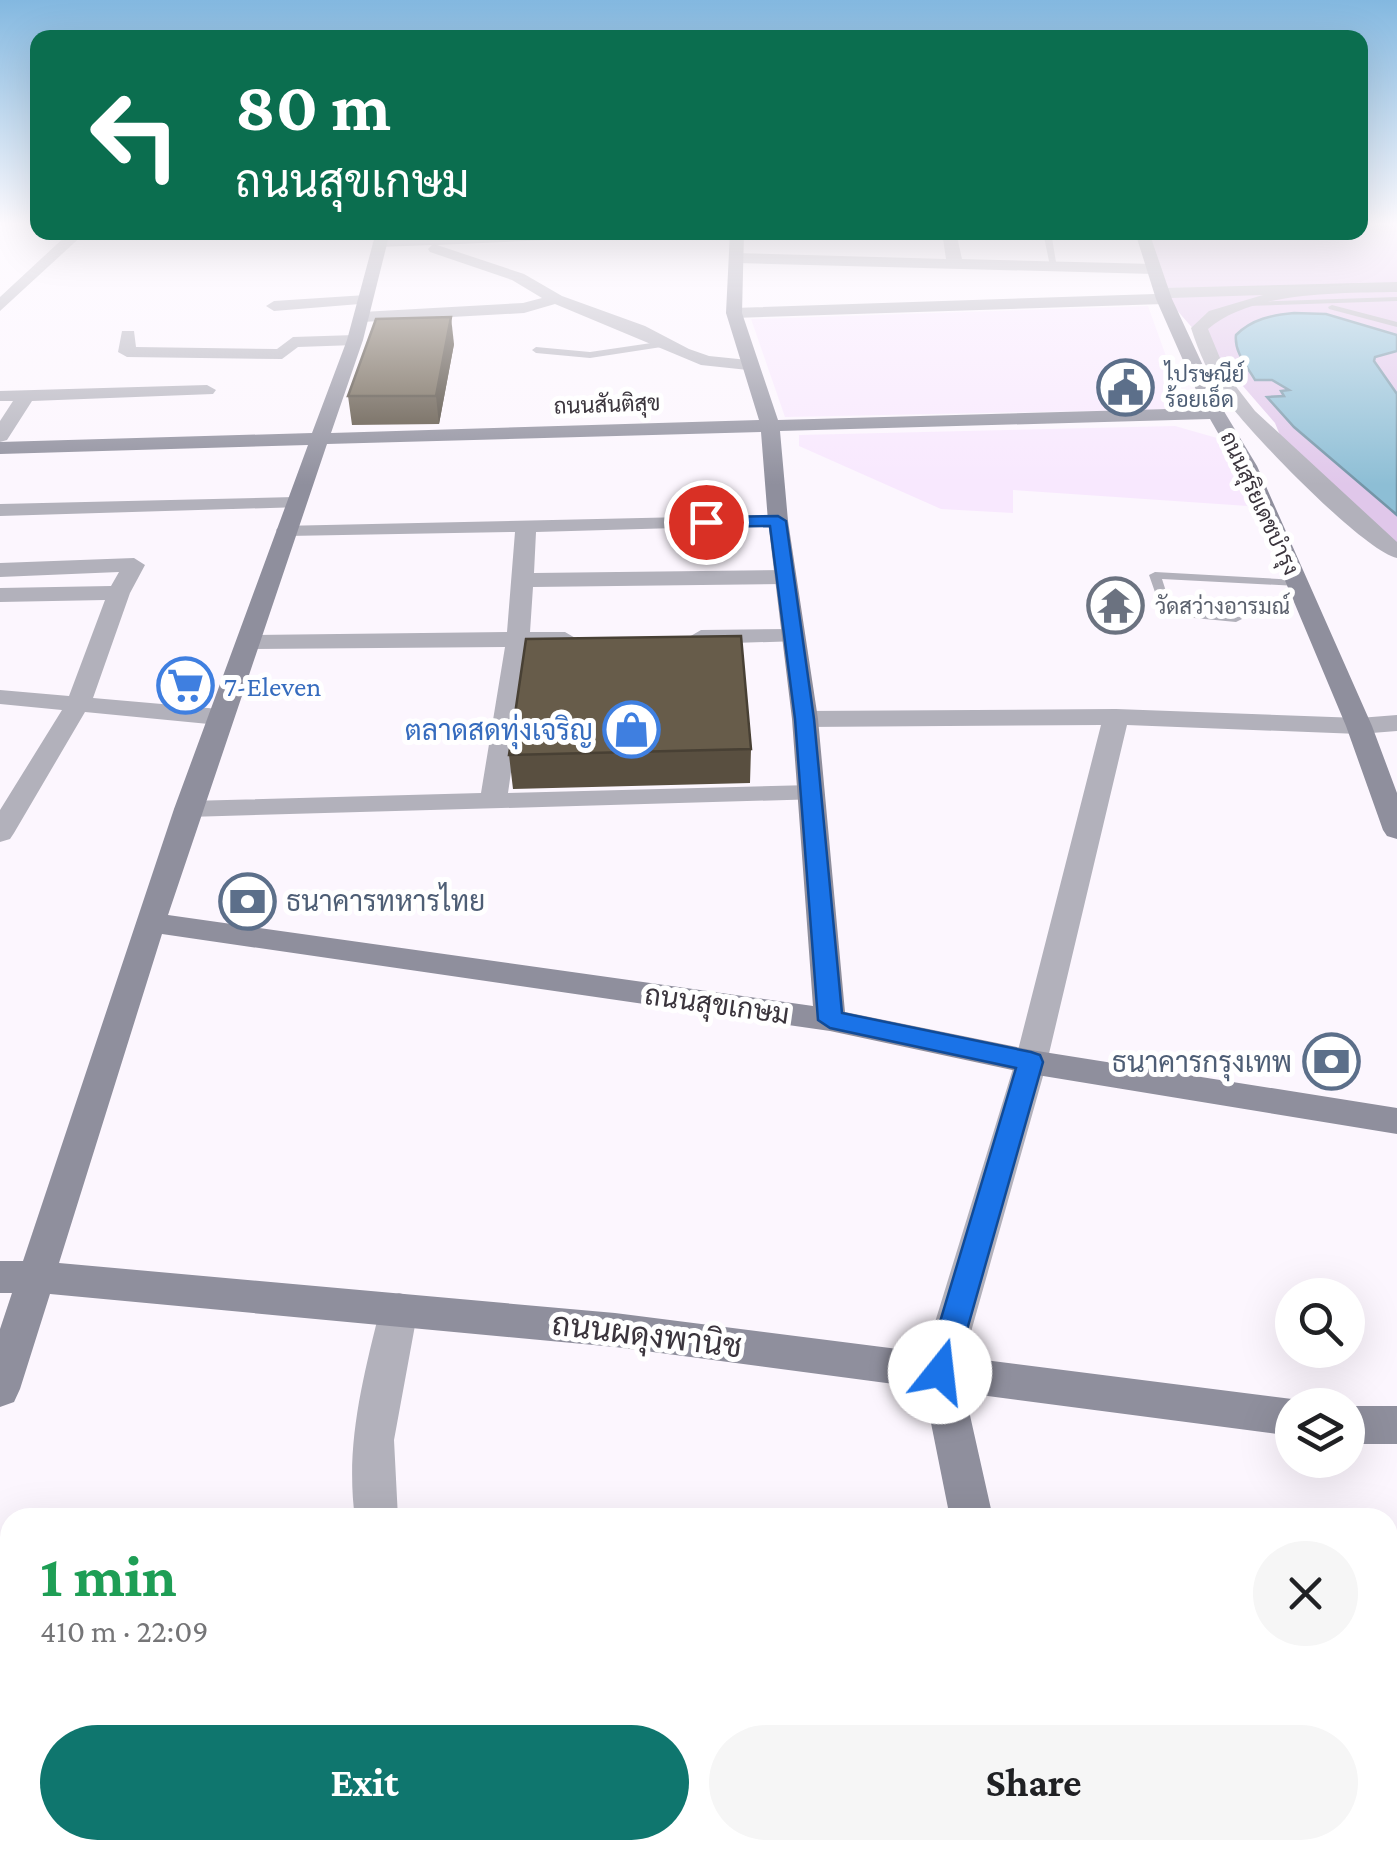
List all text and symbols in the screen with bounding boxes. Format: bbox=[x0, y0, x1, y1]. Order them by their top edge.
text: 80 m bbox=[235, 67, 391, 145]
icon: left bbox=[70, 70, 200, 200]
text: ถนนสุขเกษม bbox=[235, 157, 469, 207]
public building icon: ไปรษณีย์ ร้อยเอ็ด bbox=[1096, 357, 1156, 417]
place label: ไปรษณีย์ ร้อยเอ็ด bbox=[1163, 360, 1244, 412]
street label: ถนนสันติสุข bbox=[553, 389, 661, 422]
street label: ถนนสุริยเดชบำรุง bbox=[1213, 427, 1305, 580]
pin bbox=[664, 480, 749, 565]
icon: arrive bbox=[679, 495, 734, 550]
temple icon: วัดสว่างอารมณ์ bbox=[1086, 576, 1146, 636]
place label: วัดสว่างอารมณ์ bbox=[1155, 592, 1290, 619]
supermarket icon: 7-Eleven bbox=[155, 656, 215, 716]
place label: 7-Eleven bbox=[224, 671, 321, 702]
shop icon: ตลาดสดทุ่งเจริญ bbox=[602, 700, 662, 760]
place label: ตลาดสดทุ่งเจริญ bbox=[405, 713, 593, 750]
bank icon: ธนาคารทหารไทย bbox=[217, 871, 277, 931]
place label: ธนาคารทหารไทย bbox=[286, 882, 485, 917]
street label: ถนนสุขเกษม bbox=[642, 979, 791, 1034]
bank icon: ธนาคารกรุงเทพ bbox=[1301, 1032, 1361, 1092]
place label: ธนาคารกรุงเทพ bbox=[1112, 1047, 1292, 1082]
map controls bbox=[1275, 1278, 1365, 1478]
button: search bbox=[1275, 1278, 1365, 1368]
street label: ถนนผดุงพานิช bbox=[549, 1305, 744, 1368]
position arrow bbox=[888, 1320, 992, 1424]
button: layers bbox=[1275, 1388, 1365, 1478]
button: close bbox=[1253, 1541, 1358, 1646]
text: 1 min bbox=[40, 1542, 177, 1609]
text: 410 m · 22:09 bbox=[40, 1613, 208, 1649]
button: Exit bbox=[40, 1725, 689, 1840]
button: Share bbox=[709, 1725, 1358, 1840]

